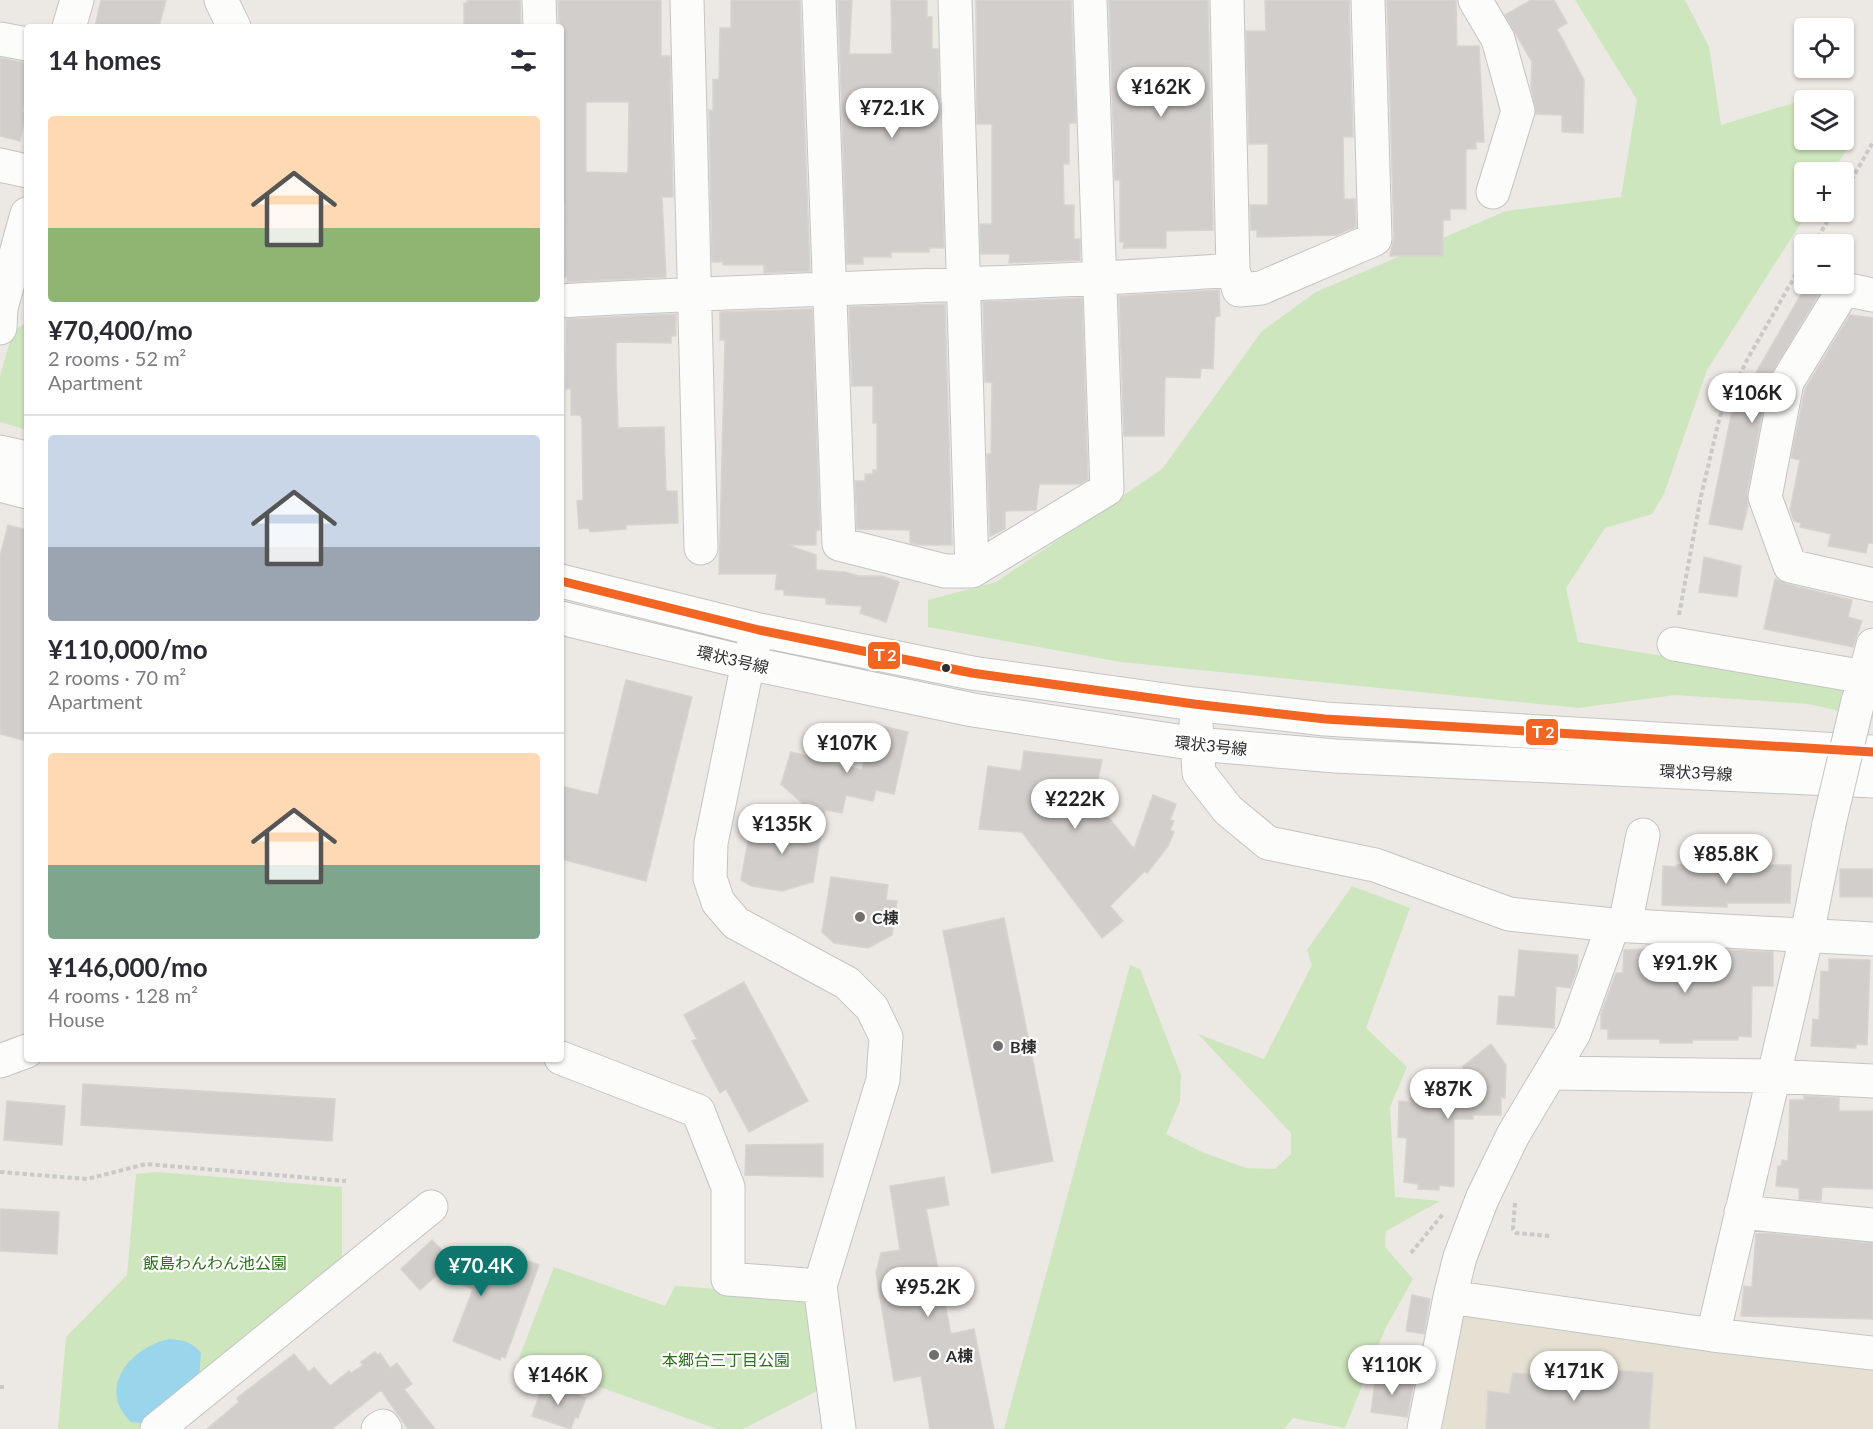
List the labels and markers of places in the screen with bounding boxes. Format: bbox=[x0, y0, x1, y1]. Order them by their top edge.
pin: ¥162K bbox=[1119, 67, 1203, 118]
pin: ¥72.1K bbox=[843, 88, 941, 139]
pin: ¥106K bbox=[1710, 373, 1794, 424]
unlabelled marker bbox=[940, 662, 952, 674]
pin: ¥107K bbox=[805, 723, 889, 774]
pin: ¥222K bbox=[1033, 779, 1117, 830]
pin: ¥135K bbox=[740, 804, 824, 855]
pin: ¥85.8K bbox=[1677, 834, 1775, 885]
place label: C棟 bbox=[872, 908, 899, 927]
marker: C棟 bbox=[853, 910, 867, 924]
pin: ¥91.9K bbox=[1636, 943, 1734, 994]
place label: B棟 bbox=[1010, 1037, 1037, 1056]
marker: B棟 bbox=[991, 1039, 1005, 1053]
pin: ¥87K bbox=[1412, 1069, 1484, 1120]
pin: ¥70.4K bbox=[432, 1246, 530, 1297]
pin: ¥95.2K bbox=[879, 1267, 977, 1318]
pin: ¥110K bbox=[1350, 1345, 1434, 1396]
place label: A棟 bbox=[945, 1346, 973, 1365]
marker: A棟 bbox=[927, 1348, 941, 1362]
pin: ¥171K bbox=[1532, 1351, 1616, 1402]
pin: ¥146K bbox=[516, 1355, 600, 1406]

